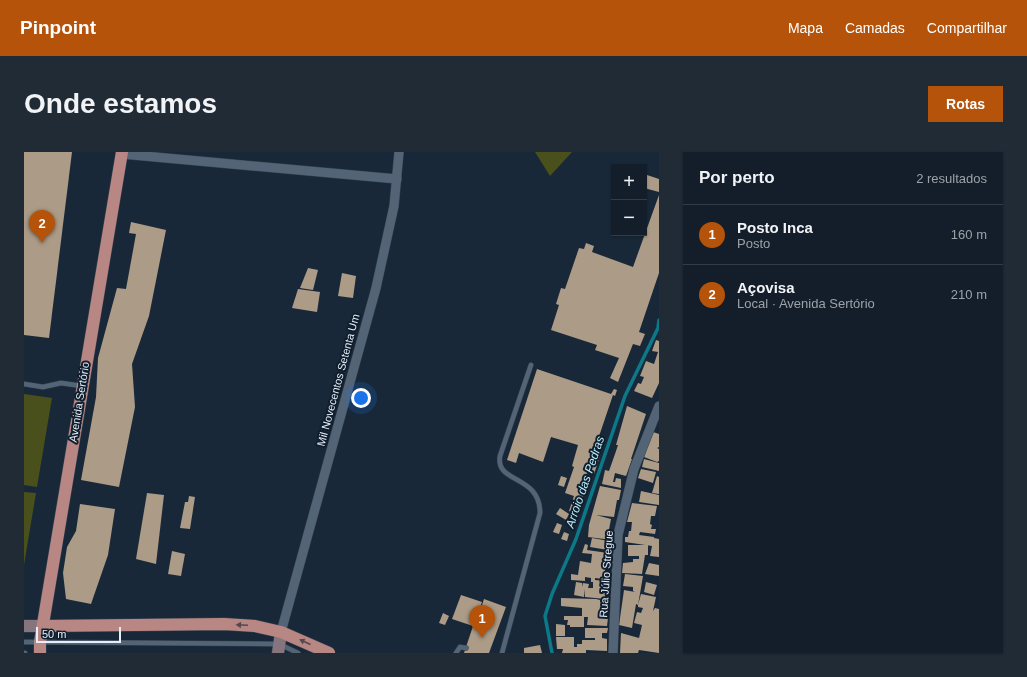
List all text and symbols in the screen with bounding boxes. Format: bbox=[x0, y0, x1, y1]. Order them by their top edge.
text: Pinpoint bbox=[20, 17, 96, 38]
text: Mapa bbox=[788, 20, 823, 36]
text: Camadas bbox=[845, 20, 905, 36]
text: Compartilhar bbox=[927, 20, 1007, 36]
button: Rotas bbox=[928, 86, 1003, 122]
text: Onde estamos bbox=[24, 88, 217, 119]
map controls bbox=[611, 164, 647, 236]
button: + bbox=[611, 164, 647, 200]
text: Por perto bbox=[699, 168, 775, 187]
text: 2 resultados bbox=[916, 171, 987, 186]
button: − bbox=[611, 200, 647, 236]
pin: 2 bbox=[29, 210, 55, 243]
text: Posto Inca bbox=[737, 219, 813, 236]
text: 1 bbox=[708, 227, 716, 242]
text: 160 m bbox=[951, 227, 987, 242]
text: Posto bbox=[737, 236, 770, 251]
text: Açovisa bbox=[737, 279, 795, 296]
text: 2 bbox=[708, 287, 716, 302]
text: 210 m bbox=[951, 287, 987, 302]
text: Local · Avenida Sertório bbox=[737, 296, 875, 311]
street label: Mil Novecentos Setenta Um bbox=[315, 313, 361, 447]
street label: Avenida Sertório bbox=[67, 361, 91, 443]
your location bbox=[351, 388, 371, 408]
water label: Arroio das Pedras bbox=[562, 434, 607, 531]
street label: Rua Júlio Stregue bbox=[597, 530, 615, 618]
pin: 1 bbox=[469, 605, 495, 638]
one-way arrow bbox=[235, 622, 248, 628]
scale bar bbox=[36, 625, 121, 644]
text: 50 m bbox=[42, 628, 66, 640]
one-way arrow bbox=[299, 639, 310, 645]

